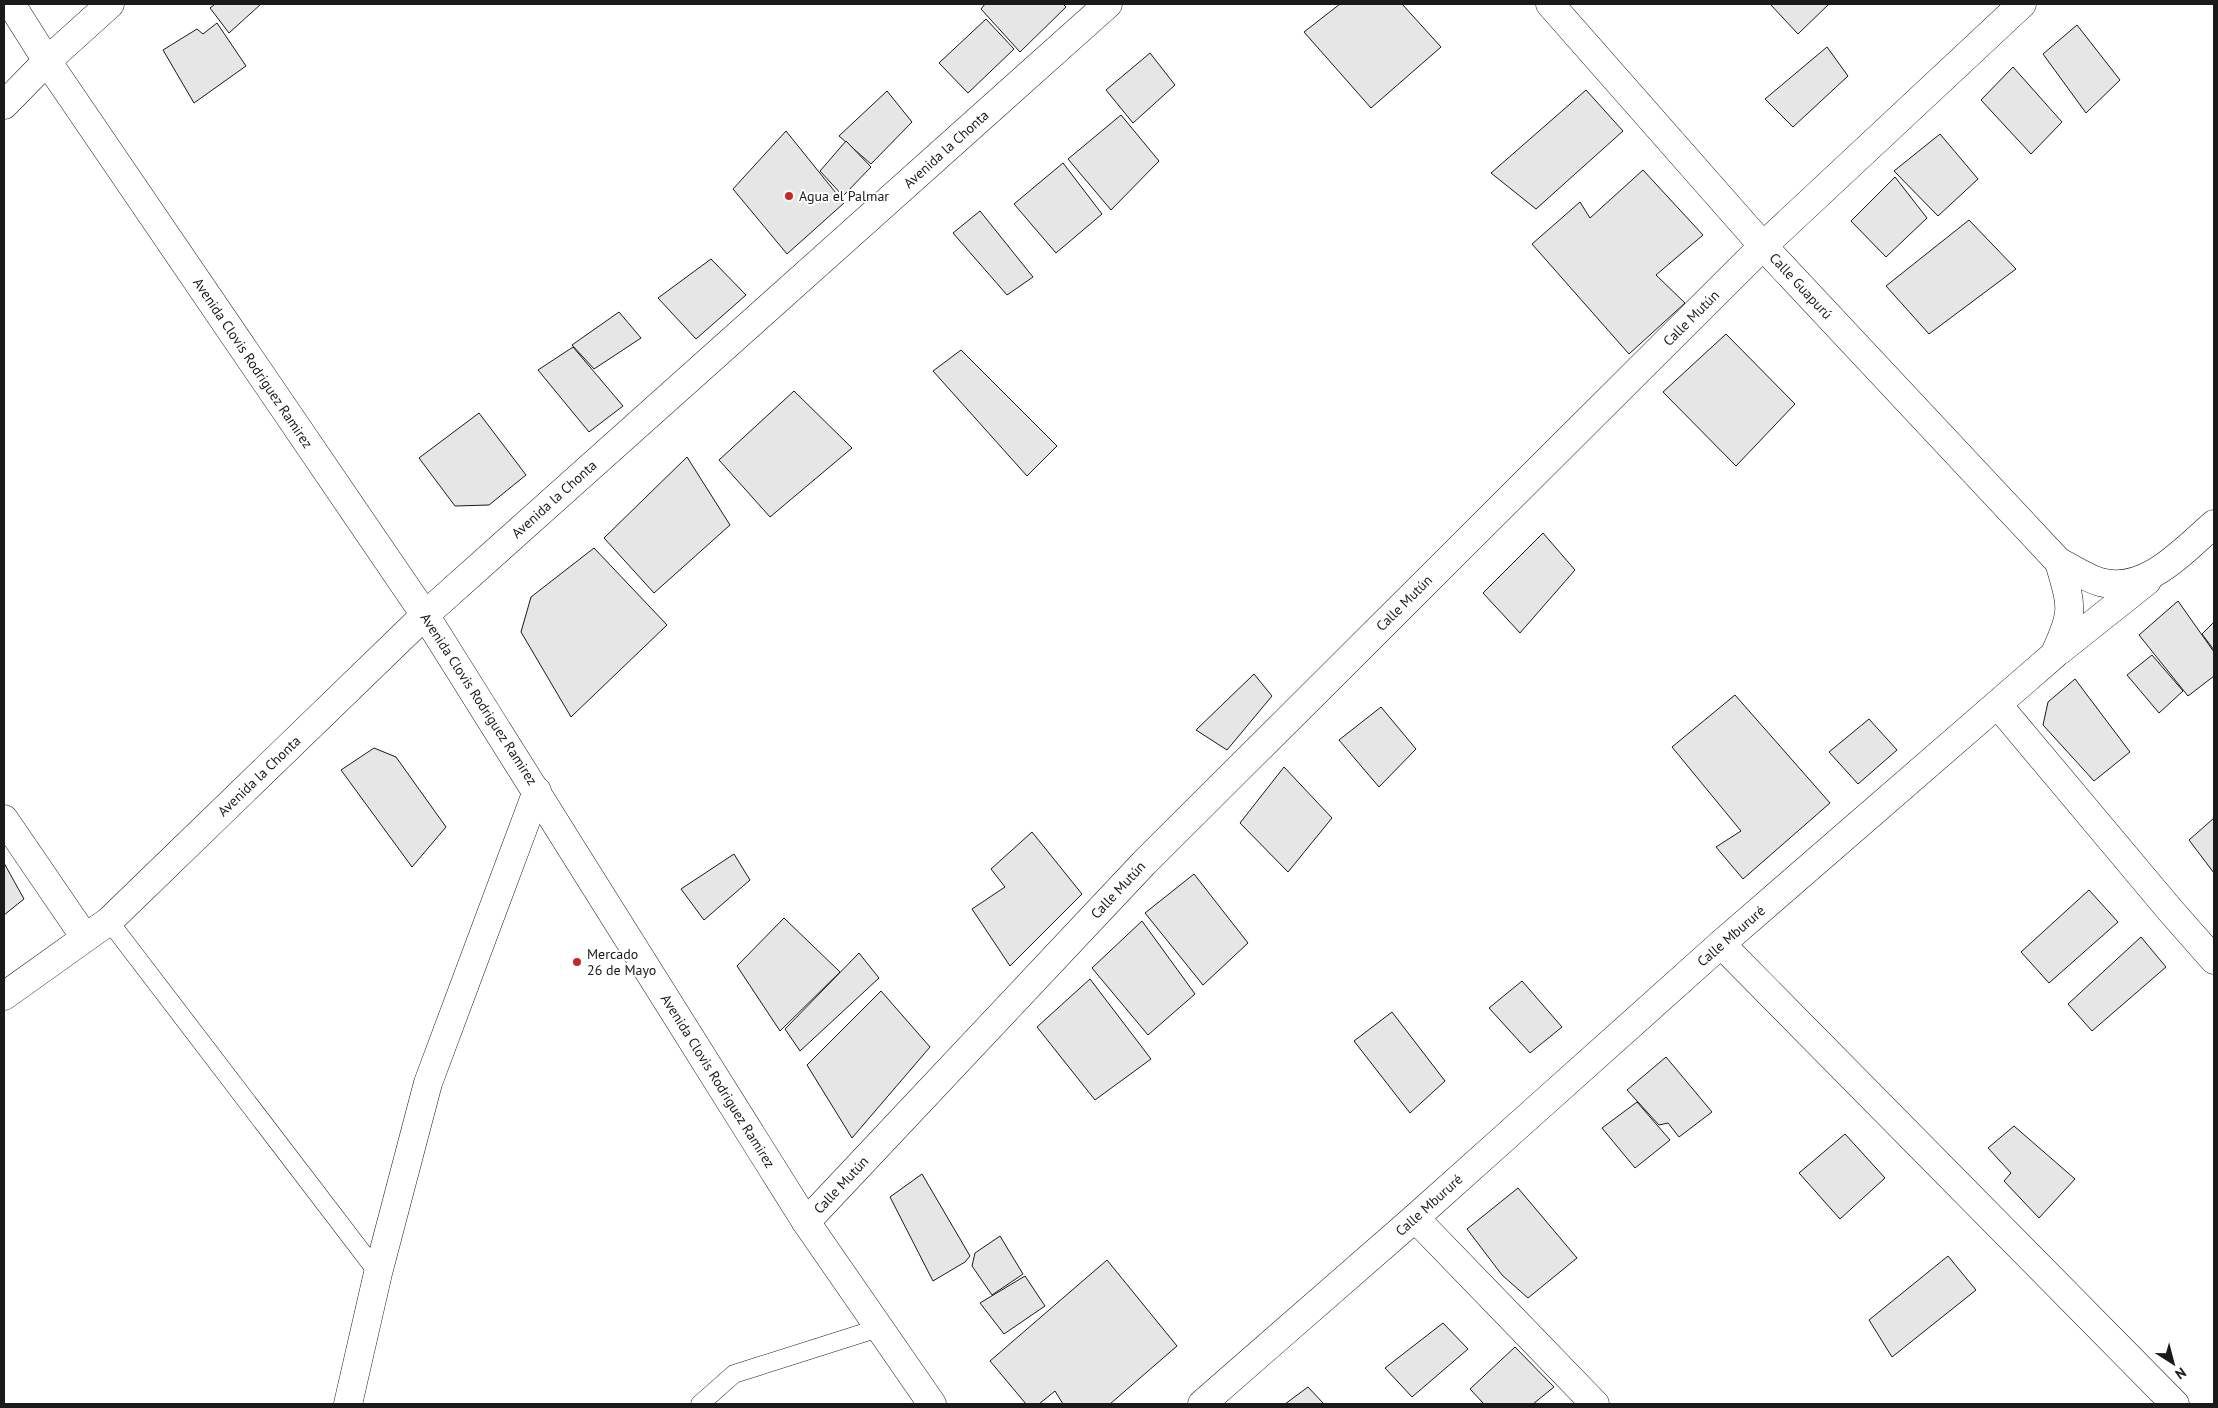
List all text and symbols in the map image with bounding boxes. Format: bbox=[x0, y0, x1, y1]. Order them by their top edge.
street label: Avenida la Chonta bbox=[900, 106, 992, 192]
place label: Agua el Palmar bbox=[799, 187, 889, 205]
marker: Agua el Palmar bbox=[783, 190, 795, 202]
street label: Calle Guapurú bbox=[1766, 249, 1836, 323]
street label: Avenida Clovis Rodriguez Ramirez bbox=[189, 274, 317, 452]
street label: Calle Mutún bbox=[1659, 286, 1723, 350]
street label: Avenida la Chonta bbox=[508, 456, 600, 542]
street label: Calle Mutún bbox=[1372, 571, 1436, 635]
street label: Avenida Clovis Rodriguez Ramirez bbox=[417, 610, 541, 788]
street label: Avenida la Chonta bbox=[214, 732, 304, 820]
street label: Calle Mutún bbox=[1087, 857, 1149, 923]
street label: Calle Mbururé bbox=[1693, 902, 1769, 970]
place label: Mercado 26 de Mayo bbox=[587, 945, 656, 979]
marker: Mercado 26 de Mayo bbox=[571, 956, 583, 968]
street label: Avenida Clovis Rodriguez Ramirez bbox=[657, 991, 779, 1171]
street label: Calle Mutún bbox=[810, 1152, 872, 1218]
street label: Calle Mbururé bbox=[1392, 1170, 1466, 1240]
north arrow bbox=[2148, 1338, 2198, 1388]
text: N bbox=[2172, 1364, 2190, 1384]

